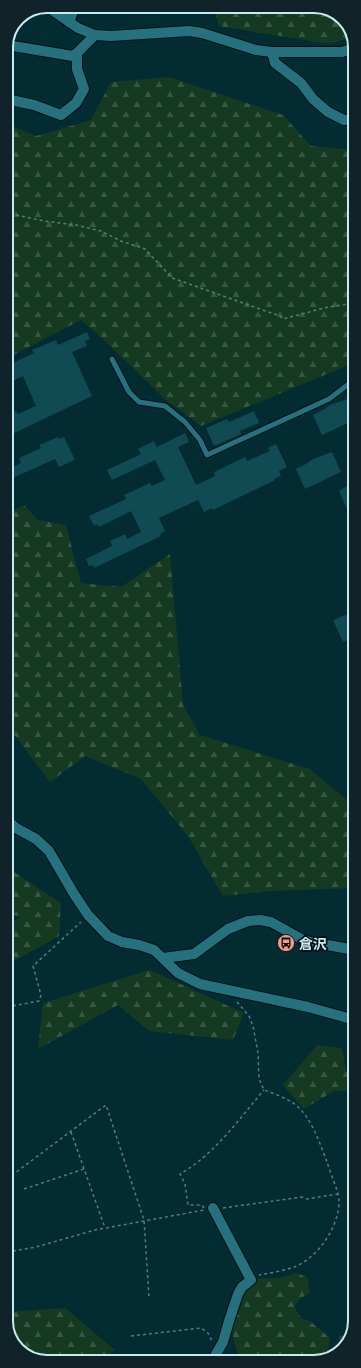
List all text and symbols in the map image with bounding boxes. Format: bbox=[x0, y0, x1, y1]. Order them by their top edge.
bus stop icon: 倉沢 bbox=[276, 933, 296, 953]
place label: 倉沢 bbox=[299, 933, 327, 953]

